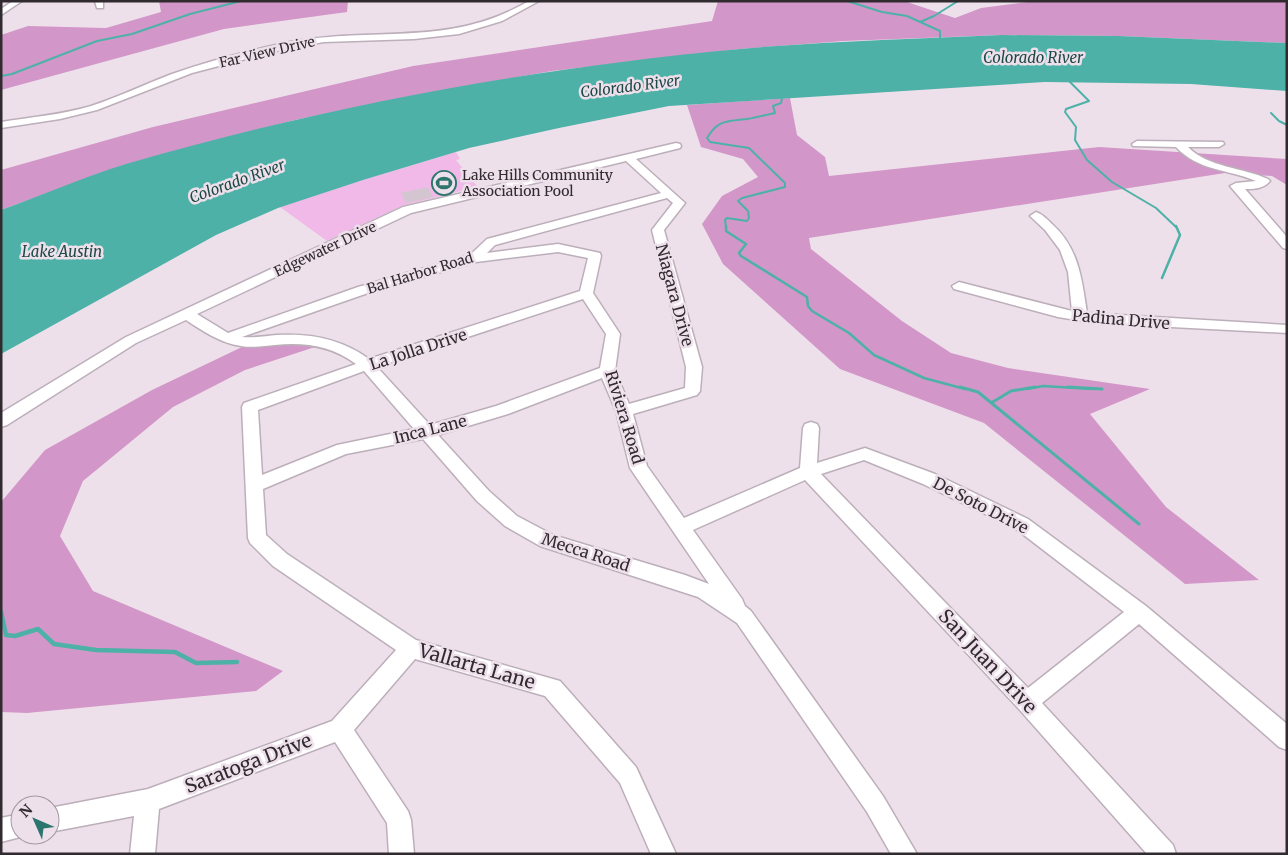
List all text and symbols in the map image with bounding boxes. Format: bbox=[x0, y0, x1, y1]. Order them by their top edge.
street label: Far View Drive bbox=[217, 32, 317, 72]
water label: Colorado River bbox=[983, 48, 1084, 67]
water label: Colorado River bbox=[579, 70, 682, 102]
water label: Colorado River bbox=[187, 155, 288, 207]
place label: Lake Hills Community Association Pool bbox=[461, 166, 614, 200]
sports icon: Lake Hills Community Association Pool bbox=[431, 170, 457, 196]
street label: Edgewater Drive bbox=[271, 217, 379, 281]
water label: Lake Austin bbox=[22, 242, 102, 261]
street label: Niagara Drive bbox=[652, 242, 698, 348]
street label: Bal Harbor Road bbox=[365, 248, 476, 298]
street label: Padina Drive bbox=[1071, 305, 1171, 333]
street label: La Jolla Drive bbox=[367, 324, 469, 374]
street label: Riviera Road bbox=[601, 368, 649, 467]
street label: Inca Lane bbox=[391, 410, 469, 448]
street label: De Soto Drive bbox=[930, 472, 1032, 538]
street label: Mecca Road bbox=[539, 528, 633, 576]
street label: San Juan Drive bbox=[934, 604, 1042, 718]
street label: Vallarta Lane bbox=[415, 638, 538, 694]
street label: Saratoga Drive bbox=[181, 728, 315, 798]
north arrow bbox=[10, 795, 60, 845]
text: N bbox=[16, 801, 36, 821]

